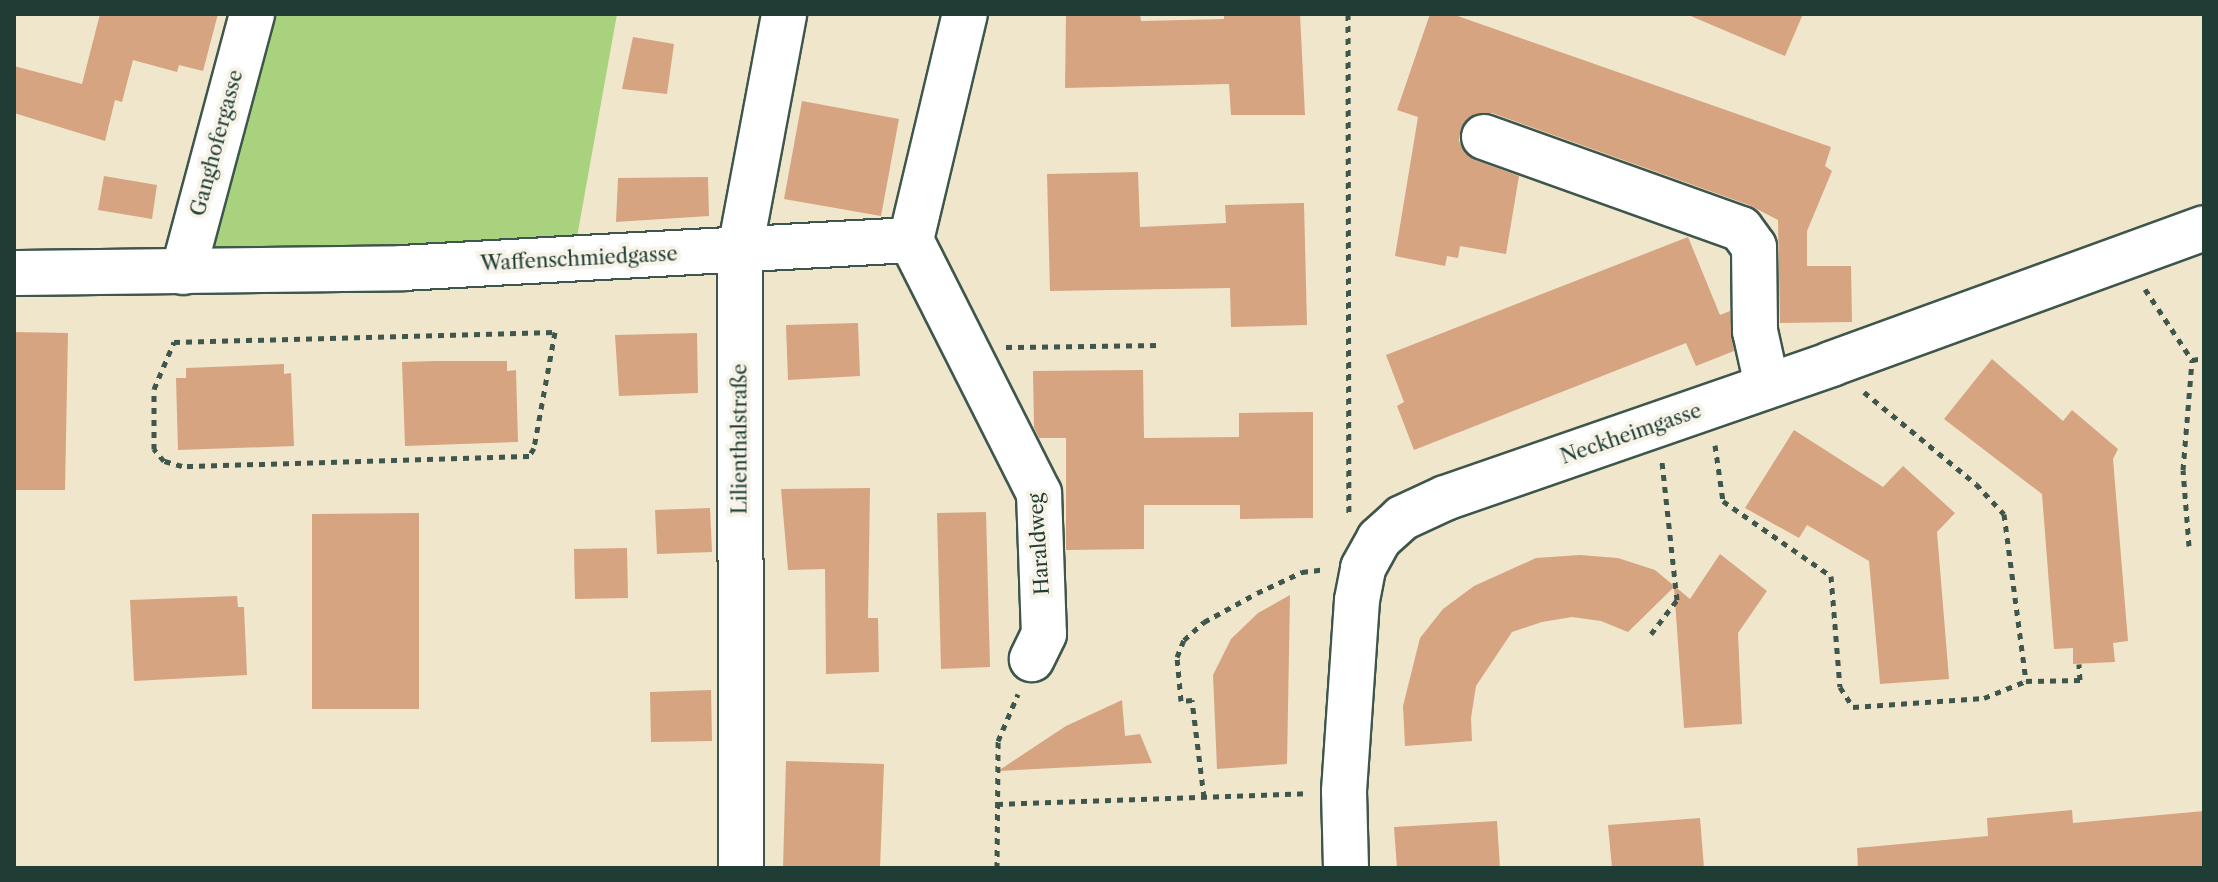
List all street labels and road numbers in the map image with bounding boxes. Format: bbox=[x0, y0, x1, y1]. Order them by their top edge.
street label: Ganghofergasse bbox=[186, 67, 248, 219]
street label: Waffenschmiedgasse bbox=[480, 242, 678, 276]
street label: Lilienthalstraße bbox=[728, 364, 752, 514]
street label: Neckheimgasse bbox=[1557, 399, 1705, 469]
street label: Haraldweg bbox=[1023, 492, 1055, 596]

